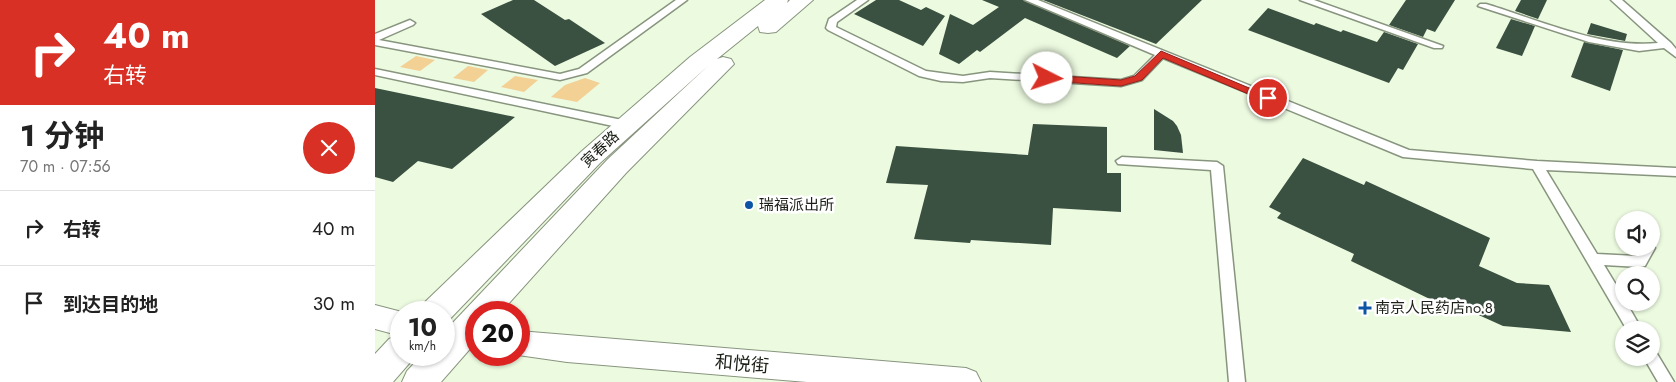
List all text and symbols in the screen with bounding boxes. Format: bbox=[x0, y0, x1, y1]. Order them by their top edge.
text: 40 m bbox=[103, 11, 190, 61]
icon: right bbox=[20, 20, 85, 85]
position arrow bbox=[1020, 51, 1072, 103]
text: 右转 bbox=[103, 59, 147, 91]
pin bbox=[1247, 77, 1289, 119]
icon: arrive bbox=[1254, 84, 1282, 112]
text: 1 分钟 bbox=[20, 114, 104, 157]
button: close bbox=[303, 122, 355, 174]
street label: 寅春路 bbox=[576, 126, 624, 172]
text: 70 m · 07:56 bbox=[20, 155, 111, 178]
place label: 瑞福派出所 bbox=[759, 194, 834, 216]
marker: 瑞福派出所 bbox=[743, 199, 755, 211]
map controls bbox=[1615, 211, 1660, 366]
button: sound bbox=[1615, 211, 1660, 256]
icon: right bbox=[20, 214, 48, 242]
text: 40 m bbox=[312, 215, 355, 242]
text: 右转 bbox=[63, 216, 101, 243]
button: search bbox=[1615, 266, 1660, 311]
icon: arrive bbox=[20, 289, 48, 317]
text: 30 m bbox=[313, 290, 355, 317]
text: 到达目的地 bbox=[63, 291, 158, 318]
place label: 南京人民药店no.8 bbox=[1375, 297, 1493, 319]
speed limit sign: 20 bbox=[465, 301, 530, 366]
marker: 南京人民药店no.8 bbox=[1359, 302, 1371, 314]
text: 10 bbox=[408, 309, 437, 345]
button: layers bbox=[1615, 321, 1660, 366]
text: km/h bbox=[409, 337, 436, 355]
street label: 和悦街 bbox=[714, 349, 770, 379]

